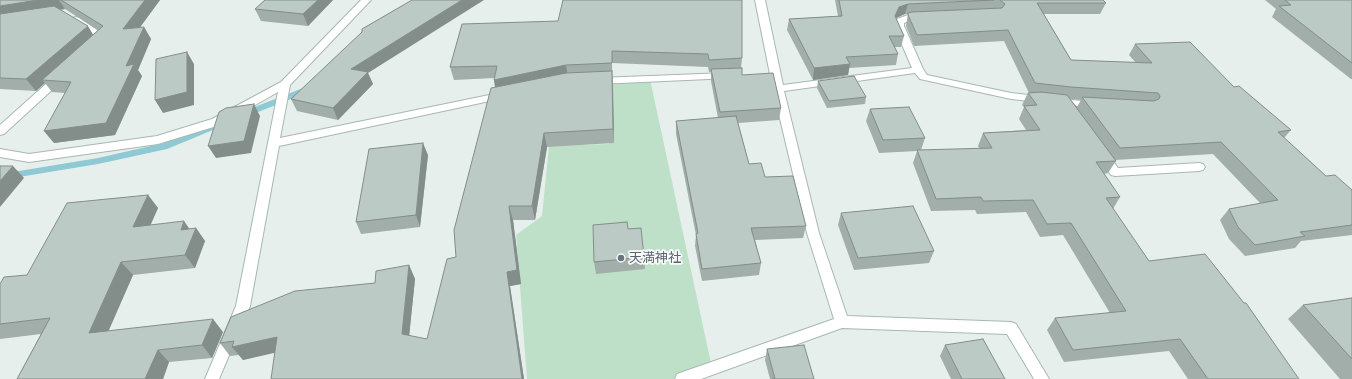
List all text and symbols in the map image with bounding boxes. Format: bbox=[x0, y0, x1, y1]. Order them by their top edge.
place label: 天満神社 bbox=[629, 250, 681, 266]
marker: 天満神社 bbox=[616, 253, 626, 263]

